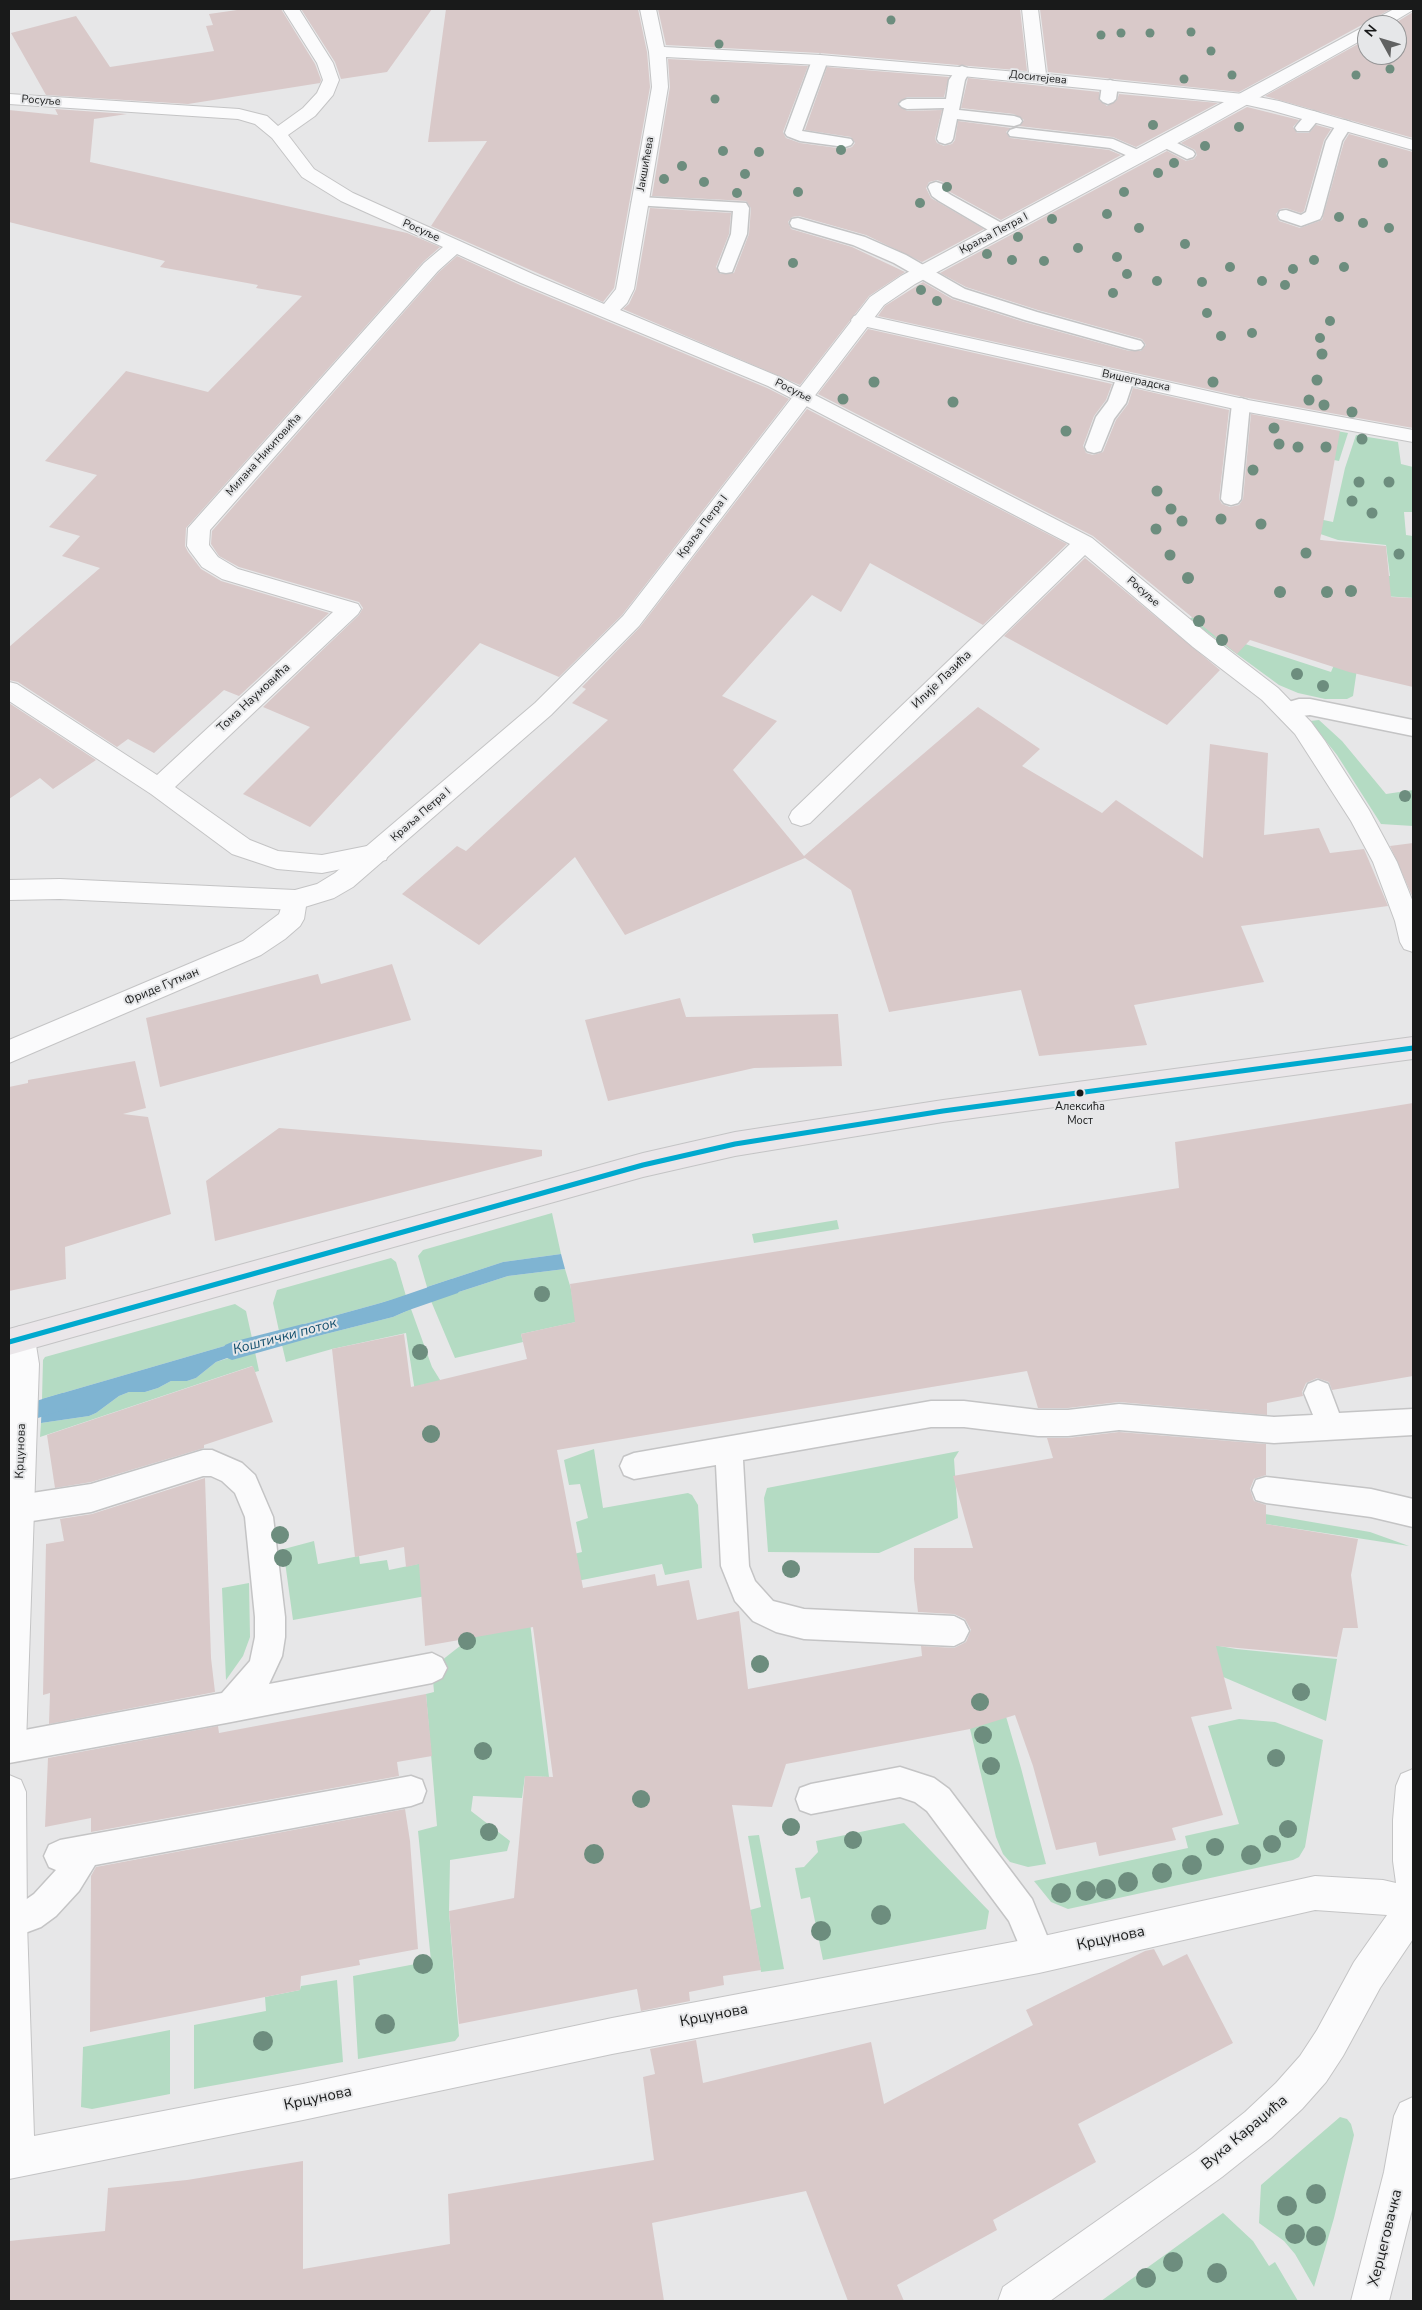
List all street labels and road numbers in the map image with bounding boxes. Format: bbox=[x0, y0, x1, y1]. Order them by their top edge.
street label: Доситејева bbox=[1009, 68, 1067, 88]
street label: Росуље bbox=[21, 93, 61, 109]
street label: Јакшићева bbox=[635, 136, 657, 192]
street label: Краља Петра I bbox=[958, 211, 1030, 257]
street label: Росуље bbox=[400, 217, 442, 245]
street label: Вишеградска bbox=[1101, 367, 1171, 395]
street label: Росуље bbox=[773, 376, 813, 406]
street label: Милана Никитовића bbox=[224, 411, 304, 499]
street label: Краља Петра I bbox=[675, 493, 731, 561]
street label: Росуље bbox=[1124, 574, 1162, 610]
street label: Илије Лазића bbox=[909, 648, 975, 712]
street label: Тома Наумовића bbox=[215, 661, 293, 735]
street label: Краља Петра I bbox=[388, 785, 454, 845]
street label: Фриде Гутман bbox=[123, 965, 201, 1009]
street label: Крцунова bbox=[13, 1423, 29, 1479]
street label: Крцунова bbox=[1075, 1923, 1147, 1955]
street label: Крцунова bbox=[678, 2001, 750, 2031]
street label: Крцунова bbox=[282, 2083, 354, 2115]
street label: Вука Караџића bbox=[1198, 2092, 1292, 2174]
street label: Херцеговачка bbox=[1365, 2188, 1407, 2288]

